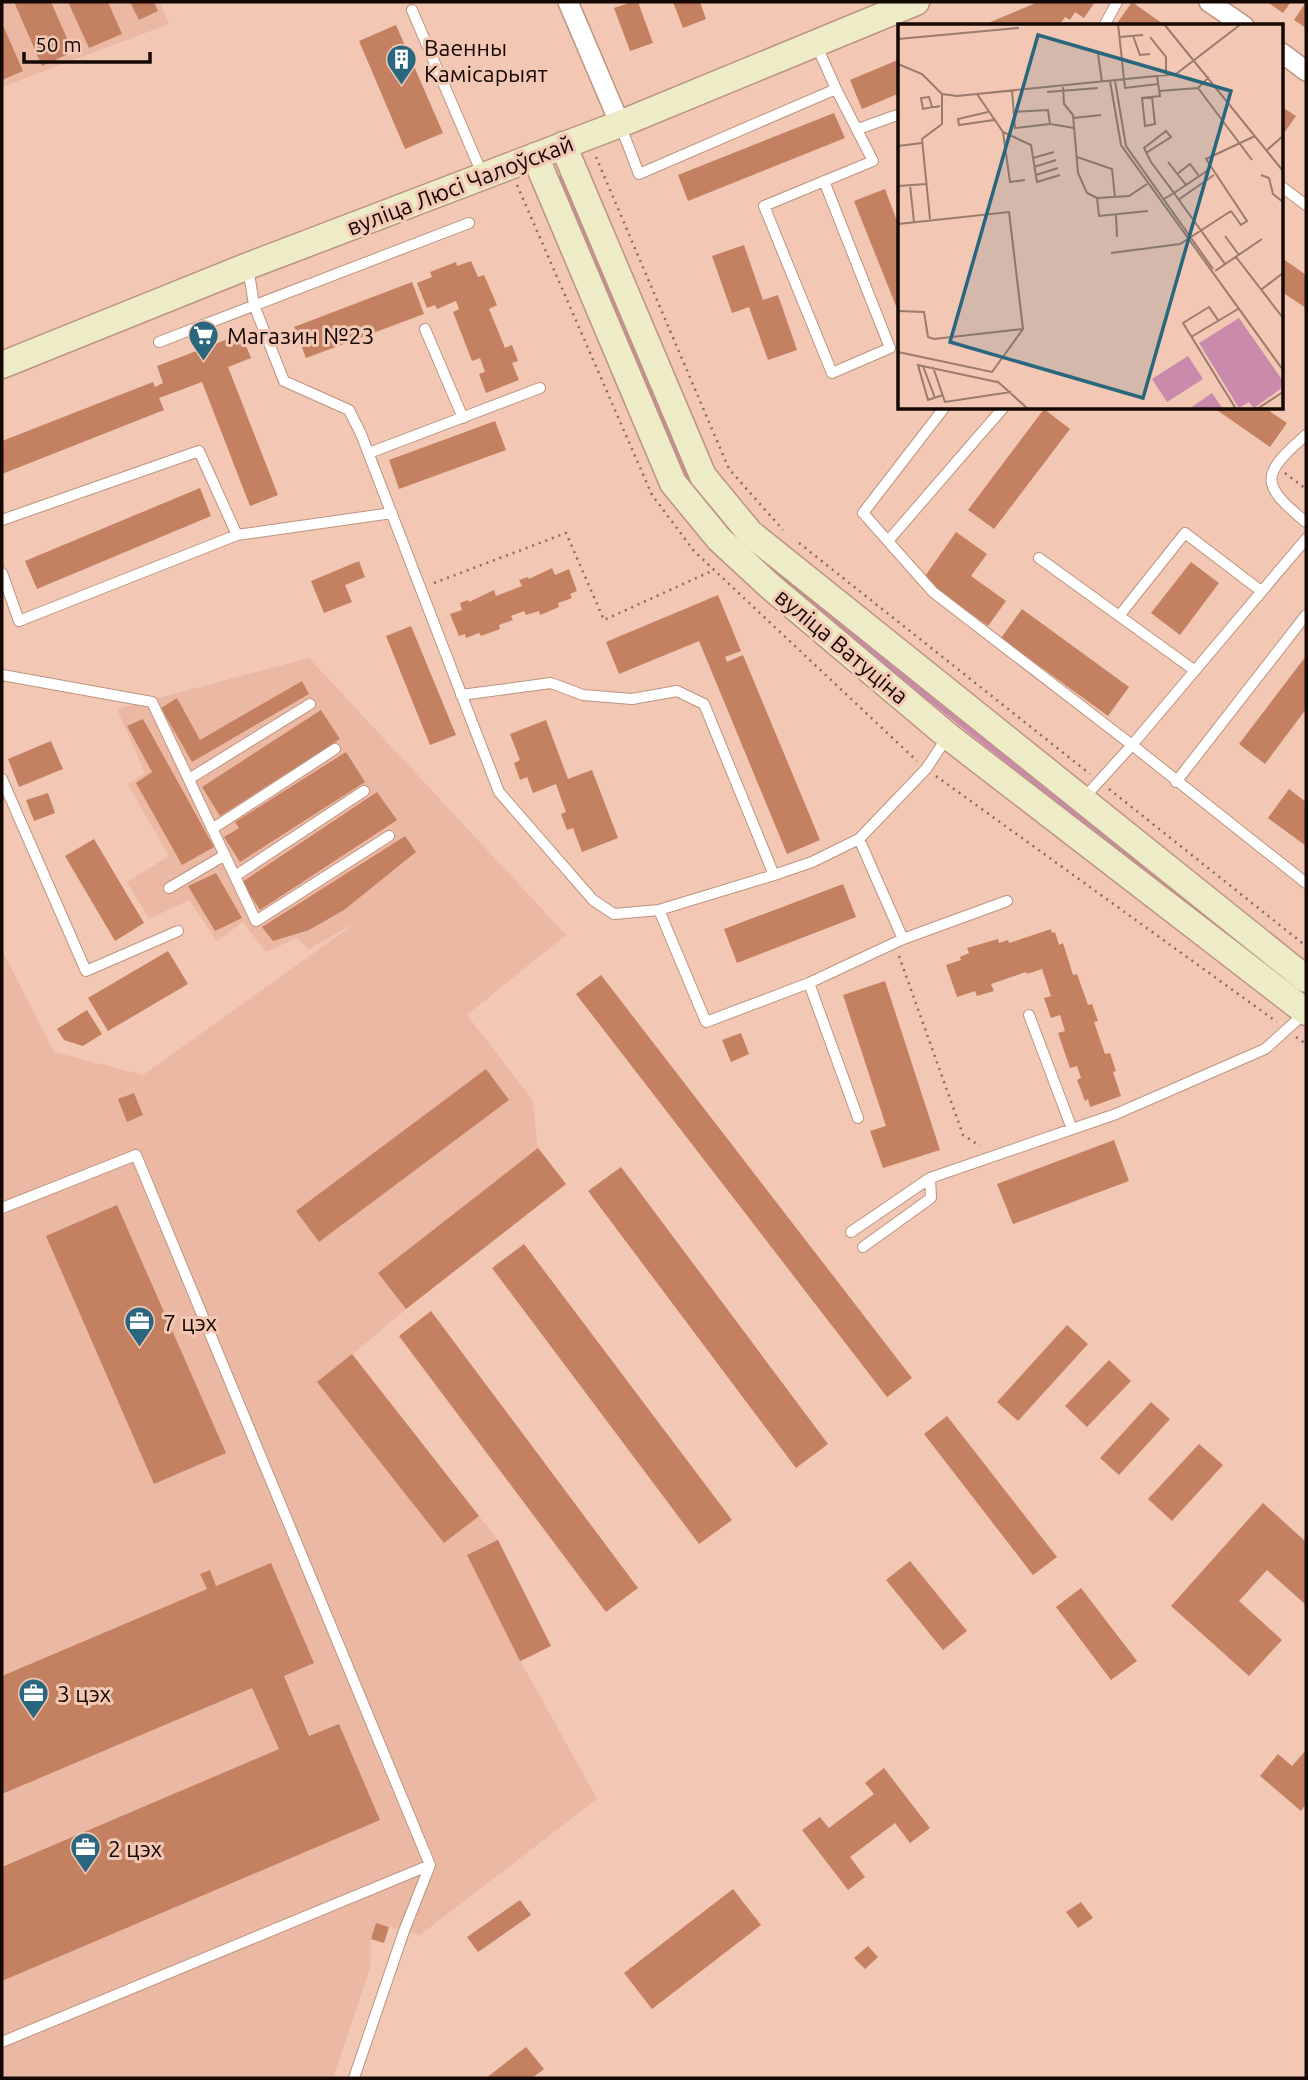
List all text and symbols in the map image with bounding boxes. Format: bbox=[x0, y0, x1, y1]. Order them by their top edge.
scale bar bbox=[24, 21, 150, 65]
inset map bbox=[898, 24, 1284, 410]
text: 50 m bbox=[35, 32, 82, 56]
place label: Ваенны Камісарыят bbox=[424, 35, 548, 86]
building icon: Ваенны Камісарыят bbox=[384, 43, 418, 87]
street label: вуліца Люсі Чалоўскай bbox=[343, 130, 577, 240]
supermarket icon: Магазин №23 bbox=[187, 318, 221, 362]
place label: Магазин №23 bbox=[227, 323, 374, 348]
street label: вуліца Ватуціна bbox=[771, 583, 913, 709]
office icon: 7 цэх bbox=[123, 1305, 157, 1349]
place label: 7 цэх bbox=[163, 1310, 217, 1335]
office icon: 3 цэх bbox=[17, 1676, 51, 1720]
place label: 3 цэх bbox=[57, 1681, 111, 1706]
office icon: 2 цэх bbox=[68, 1831, 102, 1875]
place label: 2 цэх bbox=[108, 1836, 162, 1861]

